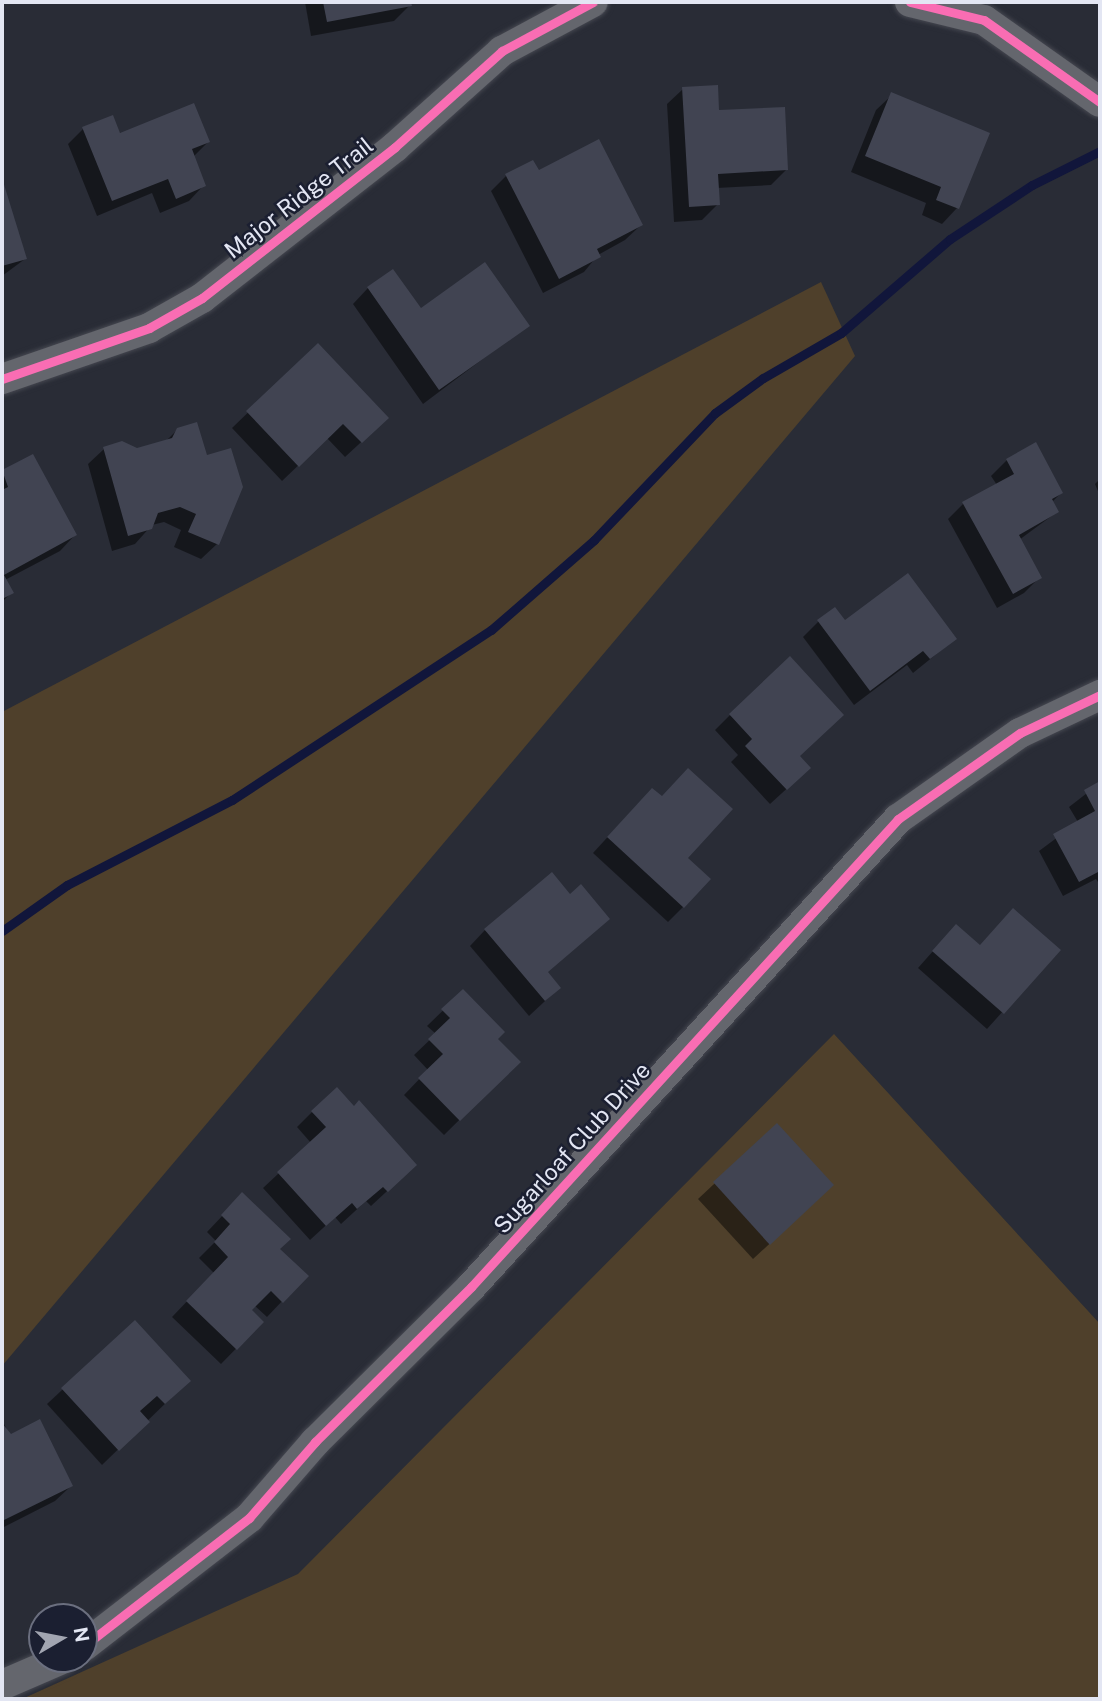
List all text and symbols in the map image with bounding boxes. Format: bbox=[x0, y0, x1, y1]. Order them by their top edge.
street label: Major Ridge Trail bbox=[219, 131, 379, 265]
street label: Sugarloaf Club Drive bbox=[488, 1057, 656, 1239]
north arrow bbox=[28, 1603, 98, 1673]
text: N bbox=[70, 1625, 94, 1644]

